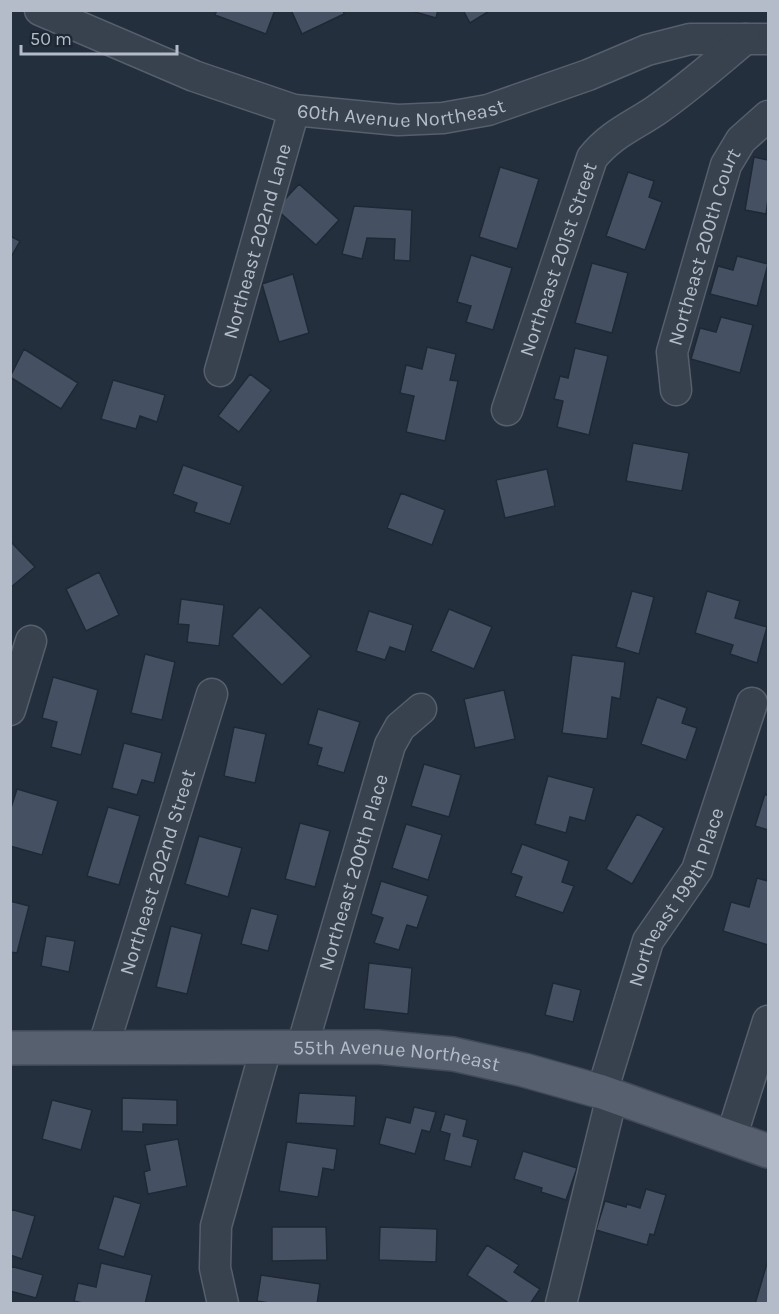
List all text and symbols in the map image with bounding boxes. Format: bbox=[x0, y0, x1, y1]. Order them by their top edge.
scale bar bbox=[21, 18, 177, 56]
text: 50 m bbox=[30, 28, 72, 50]
street label: 60th Avenue Northeast bbox=[296, 94, 509, 132]
street label: Northeast 202nd Lane bbox=[219, 141, 296, 342]
street label: Northeast 200th Court bbox=[663, 144, 746, 348]
street label: Northeast 201st Street bbox=[515, 159, 602, 360]
street label: Northeast 202nd Street bbox=[115, 766, 200, 978]
street label: Northeast 200th Place bbox=[314, 771, 393, 973]
street label: Northeast 199th Place bbox=[624, 805, 729, 989]
street label: 55th Avenue Northeast bbox=[293, 1036, 503, 1076]

